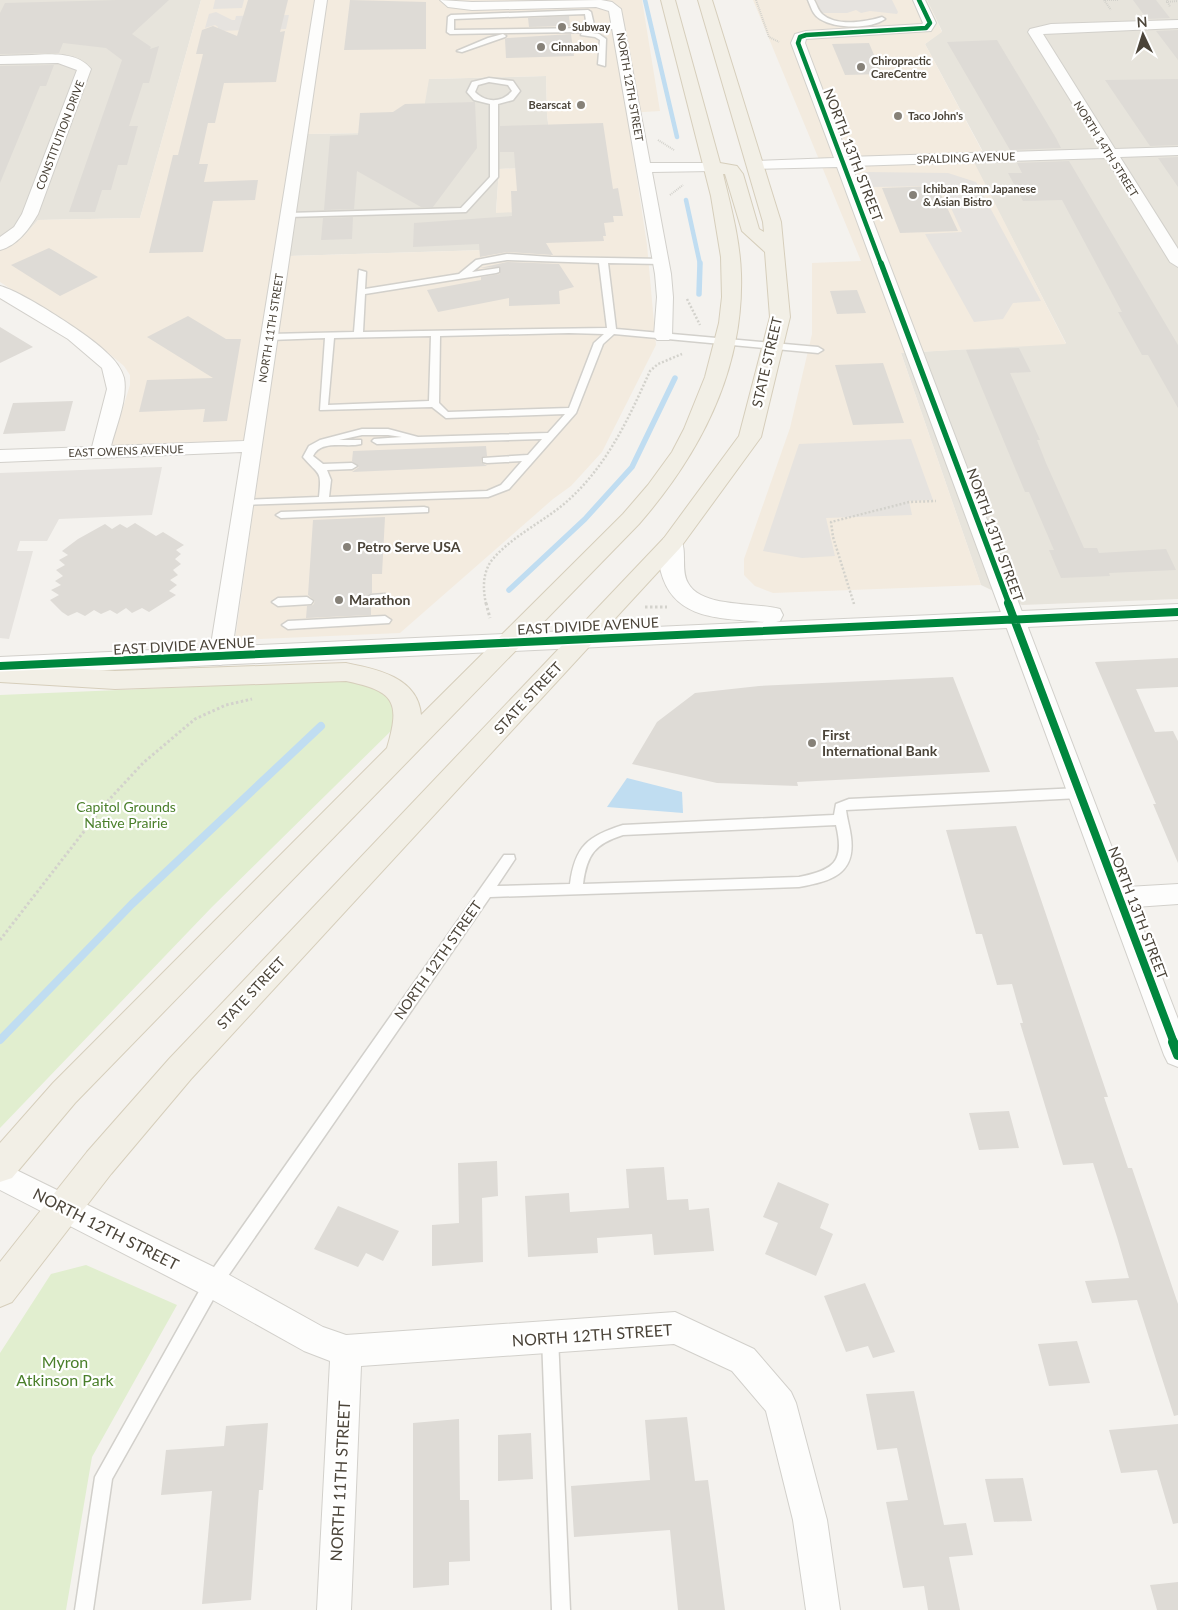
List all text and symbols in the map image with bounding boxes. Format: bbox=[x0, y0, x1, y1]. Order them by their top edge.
north arrow bbox=[1118, 10, 1168, 60]
text: N bbox=[1136, 13, 1148, 30]
place label: Subway bbox=[572, 20, 610, 33]
marker: Subway bbox=[556, 21, 568, 33]
street label: NORTH 12TH STREET bbox=[614, 31, 647, 143]
place label: Cinnabon bbox=[551, 40, 598, 53]
marker: Cinnabon bbox=[535, 41, 547, 53]
place label: Chiropractic CareCentre bbox=[871, 54, 932, 80]
marker: Chiropractic CareCentre bbox=[855, 61, 867, 73]
street label: CONSTITUTION DRIVE bbox=[33, 78, 86, 191]
street label: NORTH 13TH STREET bbox=[820, 86, 887, 224]
place label: Bearscat bbox=[529, 98, 572, 111]
street label: NORTH 14TH STREET bbox=[1072, 98, 1141, 199]
marker: Bearscat bbox=[575, 99, 587, 111]
place label: Taco John's bbox=[908, 109, 963, 122]
marker: Taco John's bbox=[892, 110, 904, 122]
street label: SPALDING AVENUE bbox=[916, 149, 1016, 166]
place label: Ichiban Ramn Japanese & Asian Bistro bbox=[923, 182, 1036, 208]
marker: Ichiban Ramn Japanese & Asian Bistro bbox=[907, 189, 919, 201]
street label: NORTH 11TH STREET bbox=[255, 272, 286, 384]
street label: STATE STREET bbox=[748, 314, 785, 409]
street label: EAST OWENS AVENUE bbox=[68, 442, 184, 459]
street label: NORTH 13TH STREET bbox=[963, 466, 1028, 605]
place label: Petro Serve USA bbox=[357, 538, 461, 555]
marker: Petro Serve USA bbox=[341, 541, 353, 553]
place label: Marathon bbox=[349, 591, 410, 608]
marker: Marathon bbox=[333, 594, 345, 606]
street label: EAST DIVIDE AVENUE bbox=[517, 613, 659, 638]
street label: EAST DIVIDE AVENUE bbox=[113, 633, 255, 658]
street label: STATE STREET bbox=[490, 658, 566, 737]
place label: First International Bank bbox=[822, 726, 938, 759]
marker: First International Bank bbox=[806, 737, 818, 749]
park label: Capitol Grounds Native Prairie bbox=[76, 798, 176, 831]
street label: NORTH 13TH STREET bbox=[1105, 844, 1172, 982]
street label: NORTH 12TH STREET bbox=[390, 897, 485, 1022]
street label: STATE STREET bbox=[213, 953, 289, 1032]
street label: NORTH 12TH STREET bbox=[30, 1184, 183, 1274]
street label: NORTH 12TH STREET bbox=[511, 1319, 673, 1350]
park label: Myron Atkinson Park bbox=[16, 1352, 115, 1389]
street label: NORTH 11TH STREET bbox=[326, 1400, 353, 1562]

